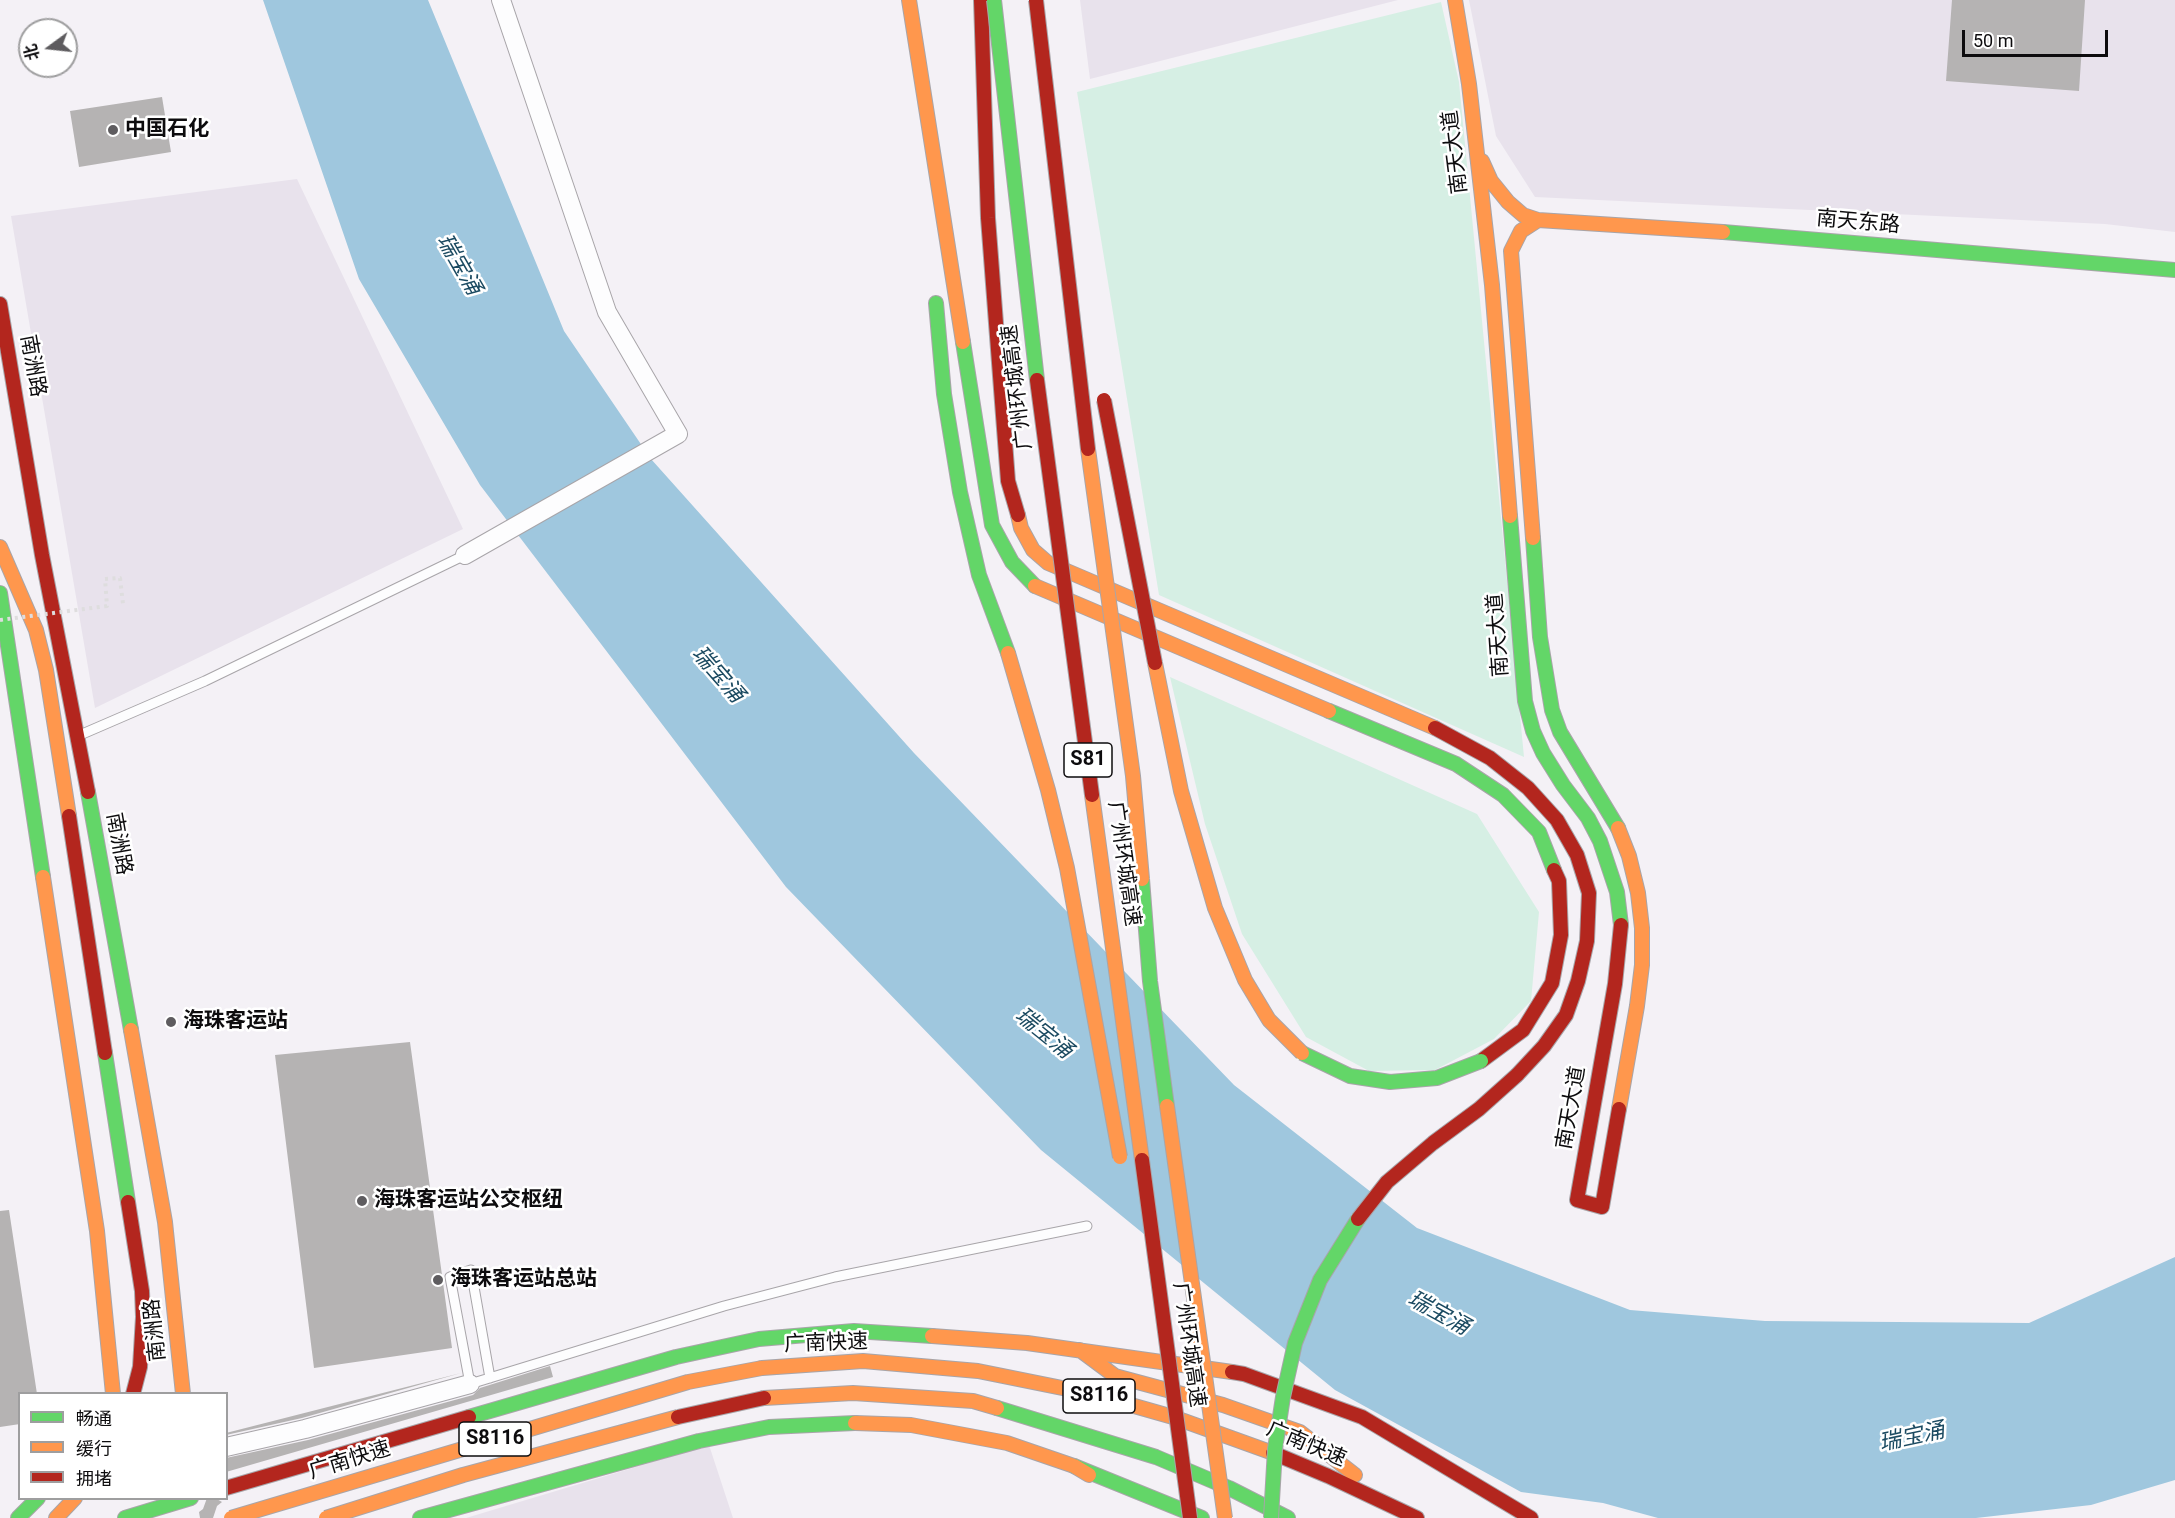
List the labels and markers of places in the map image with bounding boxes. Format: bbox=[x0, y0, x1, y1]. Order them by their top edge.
place label: 中国石化 bbox=[125, 117, 209, 143]
marker: 中国石化 bbox=[106, 123, 120, 137]
place label: 海珠客运站 bbox=[183, 1009, 288, 1035]
marker: 海珠客运站 bbox=[164, 1015, 178, 1029]
place label: 海珠客运站公交枢纽 bbox=[374, 1188, 563, 1214]
marker: 海珠客运站公交枢纽 bbox=[355, 1194, 369, 1208]
place label: 海珠客运站总站 bbox=[450, 1267, 597, 1293]
marker: 海珠客运站总站 bbox=[431, 1273, 445, 1287]

